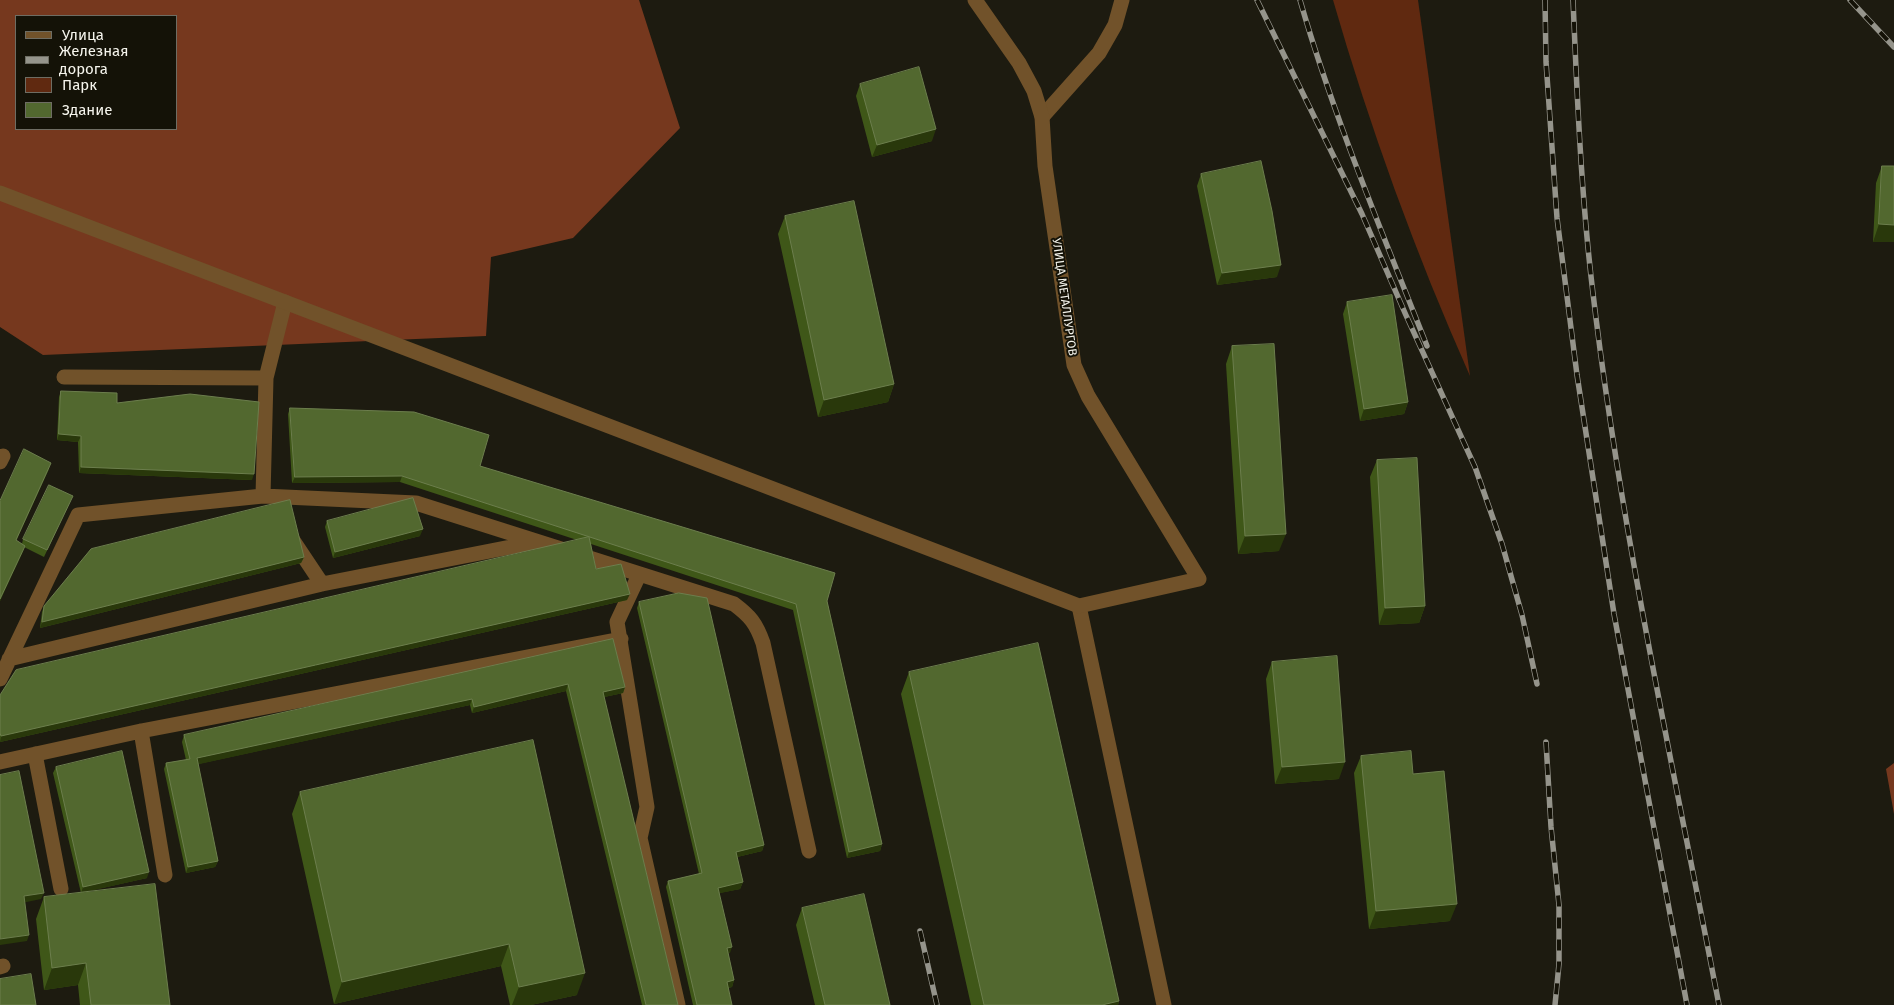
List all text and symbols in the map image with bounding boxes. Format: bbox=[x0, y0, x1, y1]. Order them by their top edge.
legend bbox=[15, 15, 178, 130]
text: Улица bbox=[62, 26, 104, 44]
text: Железная дорога bbox=[59, 42, 128, 78]
text: Парк bbox=[62, 76, 97, 94]
text: Здание bbox=[62, 101, 112, 119]
street label: УЛИЦА МЕТАЛЛУРГОВ bbox=[1049, 237, 1079, 357]

